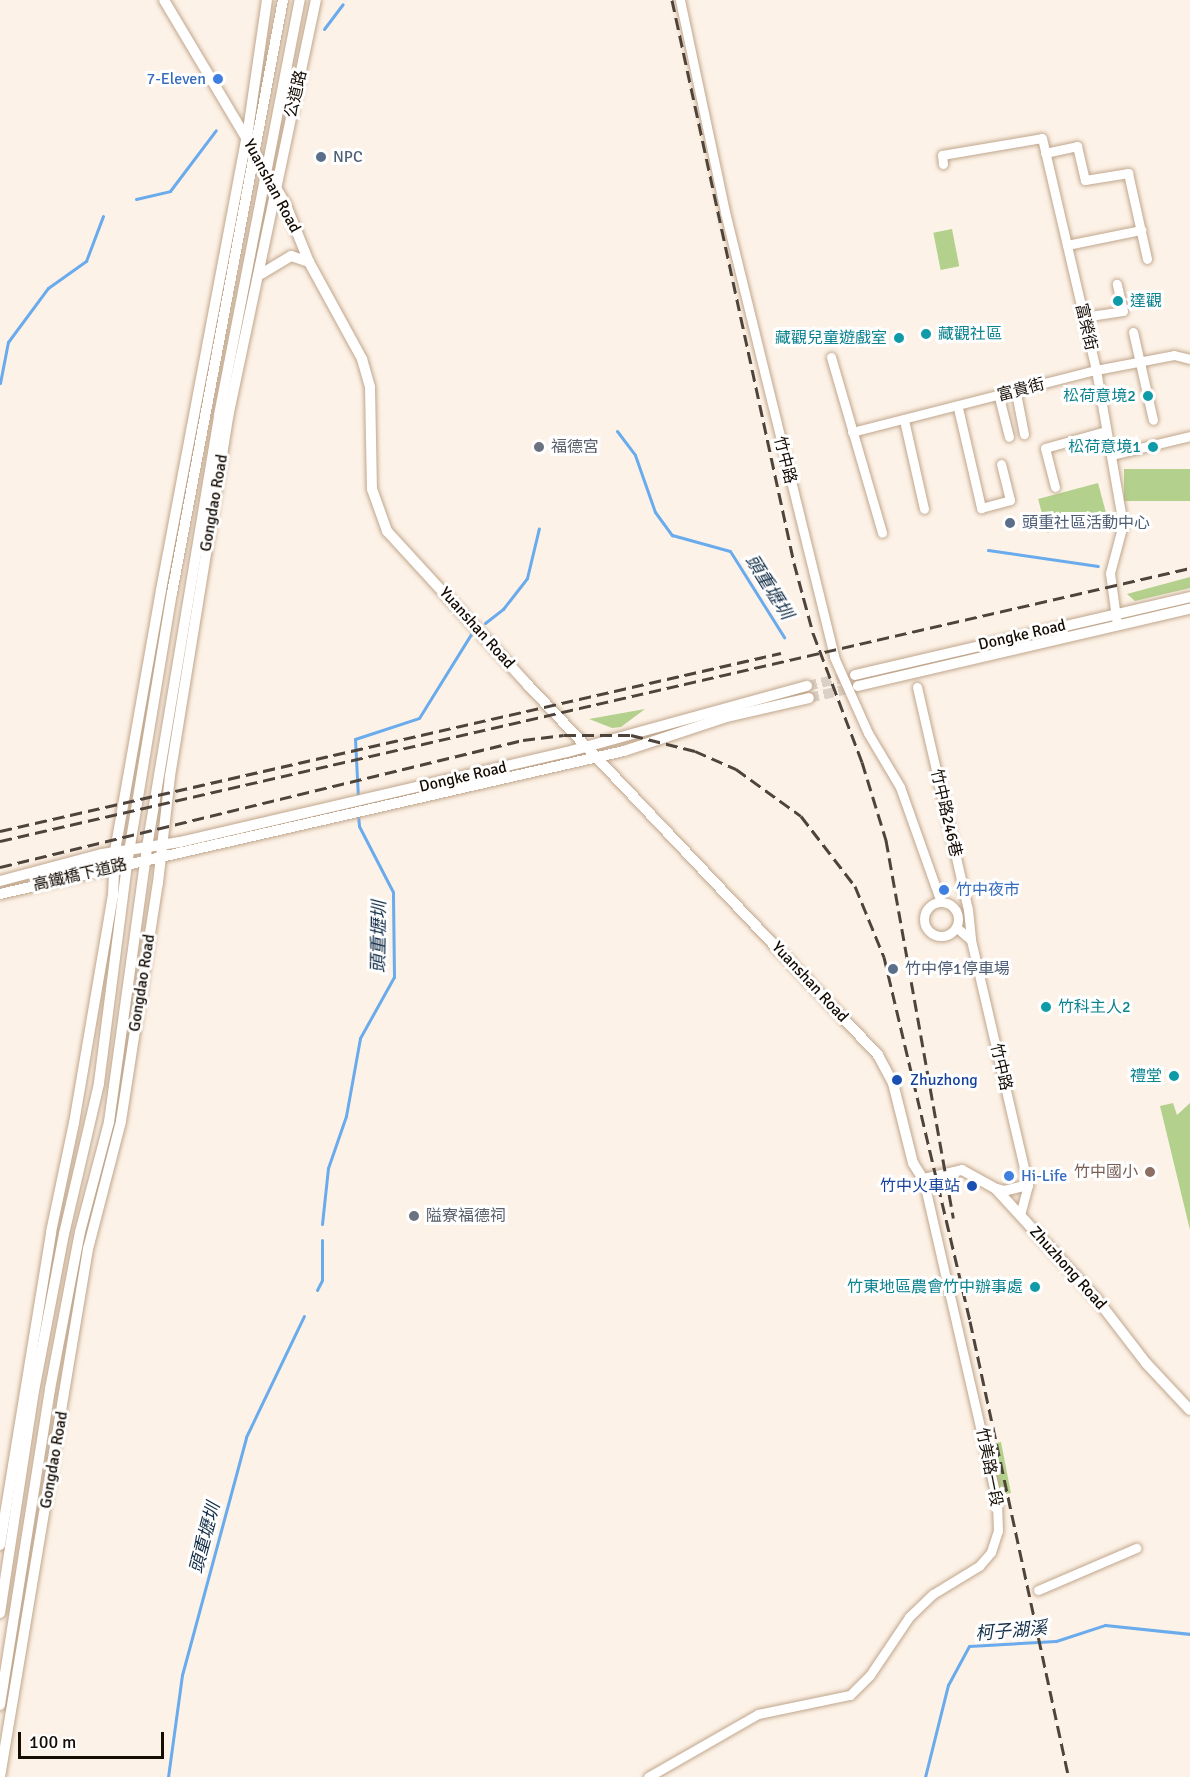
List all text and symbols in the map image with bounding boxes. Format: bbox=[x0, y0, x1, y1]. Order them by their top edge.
street label: 公道路 bbox=[281, 68, 311, 120]
place label: 7-Eleven bbox=[147, 69, 206, 89]
marker: 7-Eleven bbox=[211, 72, 225, 86]
street label: Yuanshan Road bbox=[239, 136, 305, 236]
place label: NPC bbox=[333, 147, 363, 167]
marker: NPC bbox=[314, 150, 328, 164]
place label: 達觀 bbox=[1130, 291, 1162, 311]
marker: 達觀 bbox=[1111, 294, 1125, 308]
street label: 富榮街 bbox=[1071, 301, 1101, 353]
place label: 藏觀社區 bbox=[938, 324, 1002, 344]
marker: 藏觀社區 bbox=[919, 327, 933, 341]
place label: 藏觀兒童遊戲室 bbox=[775, 328, 887, 348]
marker: 藏觀兒童遊戲室 bbox=[892, 331, 906, 345]
street label: 富貴街 bbox=[995, 375, 1047, 405]
place label: 松荷意境2 bbox=[1063, 386, 1136, 406]
marker: 松荷意境2 bbox=[1141, 389, 1155, 403]
street label: 竹中路 bbox=[770, 434, 800, 486]
place label: 福德宮 bbox=[551, 437, 599, 457]
place label: 松荷意境1 bbox=[1068, 437, 1141, 457]
marker: 福德宮 bbox=[532, 440, 546, 454]
marker: 松荷意境1 bbox=[1146, 440, 1160, 454]
street label: Gongdao Road bbox=[196, 453, 232, 553]
place label: 頭重社區活動中心 bbox=[1022, 513, 1150, 533]
marker: 頭重社區活動中心 bbox=[1003, 516, 1017, 530]
water label: 頭重壢圳 bbox=[741, 551, 797, 623]
street label: Yuanshan Road bbox=[435, 583, 519, 673]
street label: Dongke Road bbox=[976, 616, 1068, 654]
street label: Dongke Road bbox=[417, 758, 509, 796]
street label: 竹中路246巷 bbox=[927, 767, 965, 859]
street label: 高鐵橋下道路 bbox=[31, 855, 129, 895]
place label: 竹中夜市 bbox=[956, 880, 1020, 900]
marker: 竹中夜市 bbox=[937, 883, 951, 897]
water label: 頭重壢圳 bbox=[368, 901, 390, 973]
street label: Gongdao Road bbox=[125, 933, 159, 1033]
street label: Yuanshan Road bbox=[768, 938, 852, 1026]
place label: 竹中停1停車場 bbox=[905, 959, 1010, 979]
marker: 竹中停1停車場 bbox=[886, 962, 900, 976]
place label: 竹科主人2 bbox=[1058, 997, 1131, 1017]
marker: 竹科主人2 bbox=[1039, 1000, 1053, 1014]
street label: 竹中路 bbox=[986, 1041, 1016, 1093]
place label: 禮堂 bbox=[1130, 1066, 1162, 1086]
marker: 禮堂 bbox=[1167, 1069, 1181, 1083]
place label: Zhuzhong bbox=[910, 1070, 978, 1090]
marker: Zhuzhong bbox=[888, 1071, 906, 1089]
place label: 竹中國小 bbox=[1074, 1162, 1138, 1182]
marker: 竹中國小 bbox=[1143, 1165, 1157, 1179]
place label: Hi-Life bbox=[1021, 1166, 1067, 1186]
marker: Hi-Life bbox=[1002, 1169, 1016, 1183]
place label: 竹中火車站 bbox=[880, 1176, 960, 1196]
marker: 竹中火車站 bbox=[965, 1179, 979, 1193]
place label: 隘寮福德祠 bbox=[426, 1206, 506, 1226]
marker: 隘寮福德祠 bbox=[407, 1209, 421, 1223]
street label: Zhuzhong Road bbox=[1026, 1222, 1110, 1314]
place label: 竹東地區農會竹中辦事處 bbox=[847, 1277, 1023, 1297]
marker: 竹東地區農會竹中辦事處 bbox=[1028, 1280, 1042, 1294]
street label: Gongdao Road bbox=[36, 1410, 72, 1510]
street label: 竹美路一段 bbox=[972, 1426, 1006, 1508]
water label: 頭重壢圳 bbox=[185, 1500, 225, 1576]
water label: 柯子湖溪 bbox=[974, 1617, 1048, 1645]
scale bar bbox=[21, 1720, 166, 1758]
text: 100 m bbox=[29, 1731, 76, 1753]

